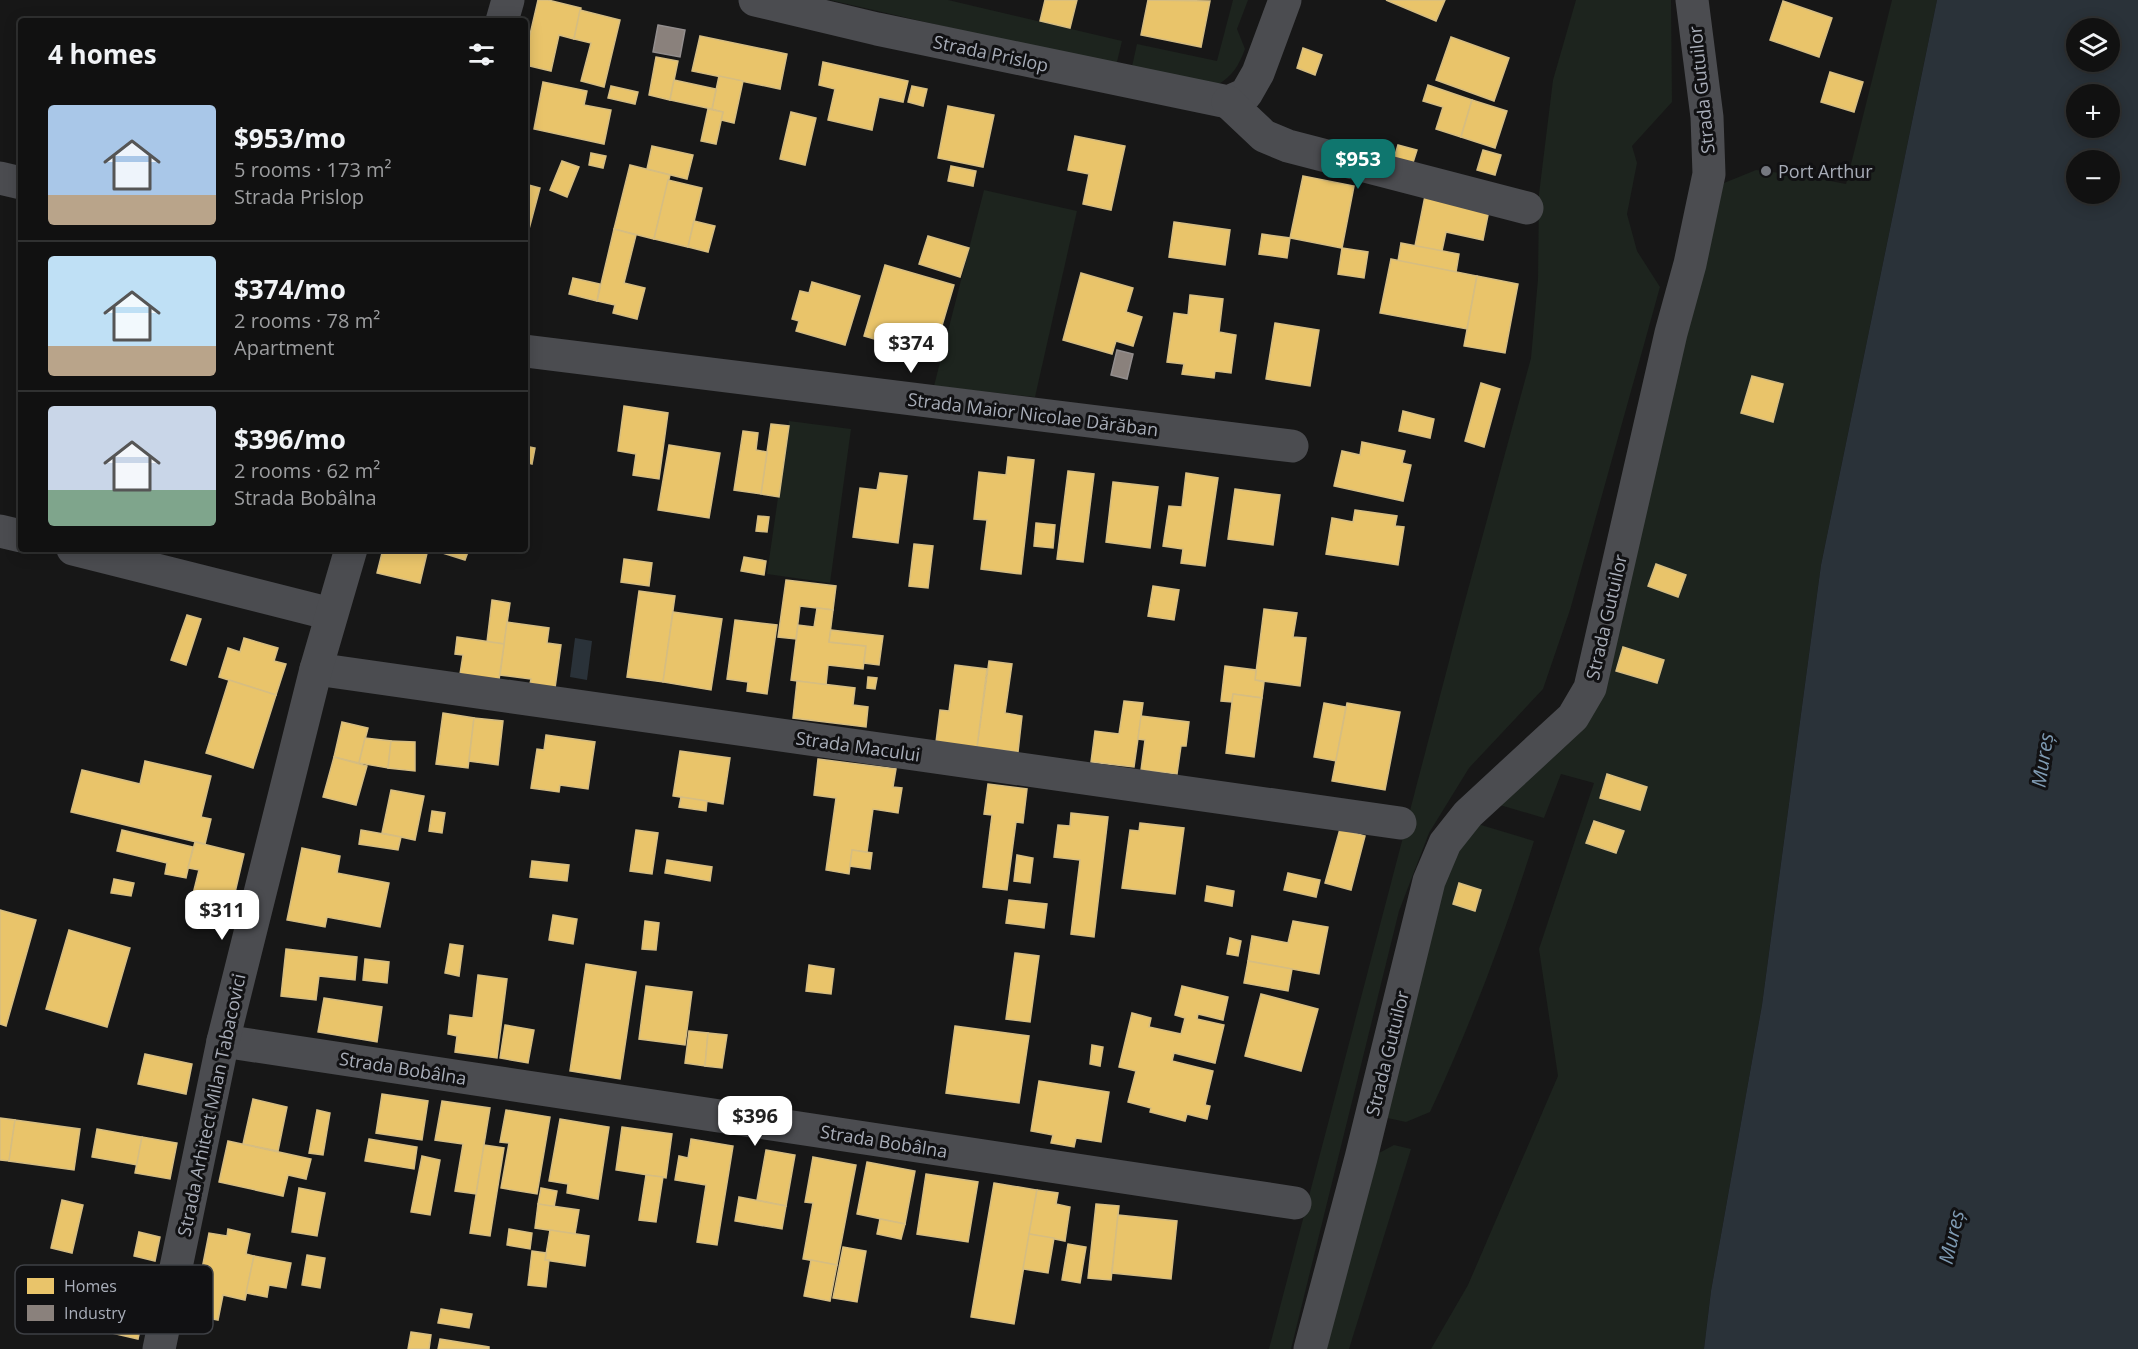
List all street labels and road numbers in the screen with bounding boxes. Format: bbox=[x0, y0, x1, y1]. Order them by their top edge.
street label: Strada Gutuilor bbox=[1682, 24, 1720, 155]
street label: Strada Prislop bbox=[931, 29, 1051, 77]
street label: Strada Maior Nicolae Dărăban bbox=[906, 387, 1160, 441]
street label: Strada Gutuilor bbox=[1580, 551, 1632, 682]
street label: Strada Macului bbox=[794, 725, 922, 767]
street label: Strada Arhitect Milan Tabacovici bbox=[171, 971, 251, 1239]
street label: Strada Gutuilor bbox=[1360, 987, 1414, 1118]
street label: Strada Bobâlna bbox=[338, 1046, 468, 1090]
street label: Strada Bobâlna bbox=[819, 1119, 949, 1163]

